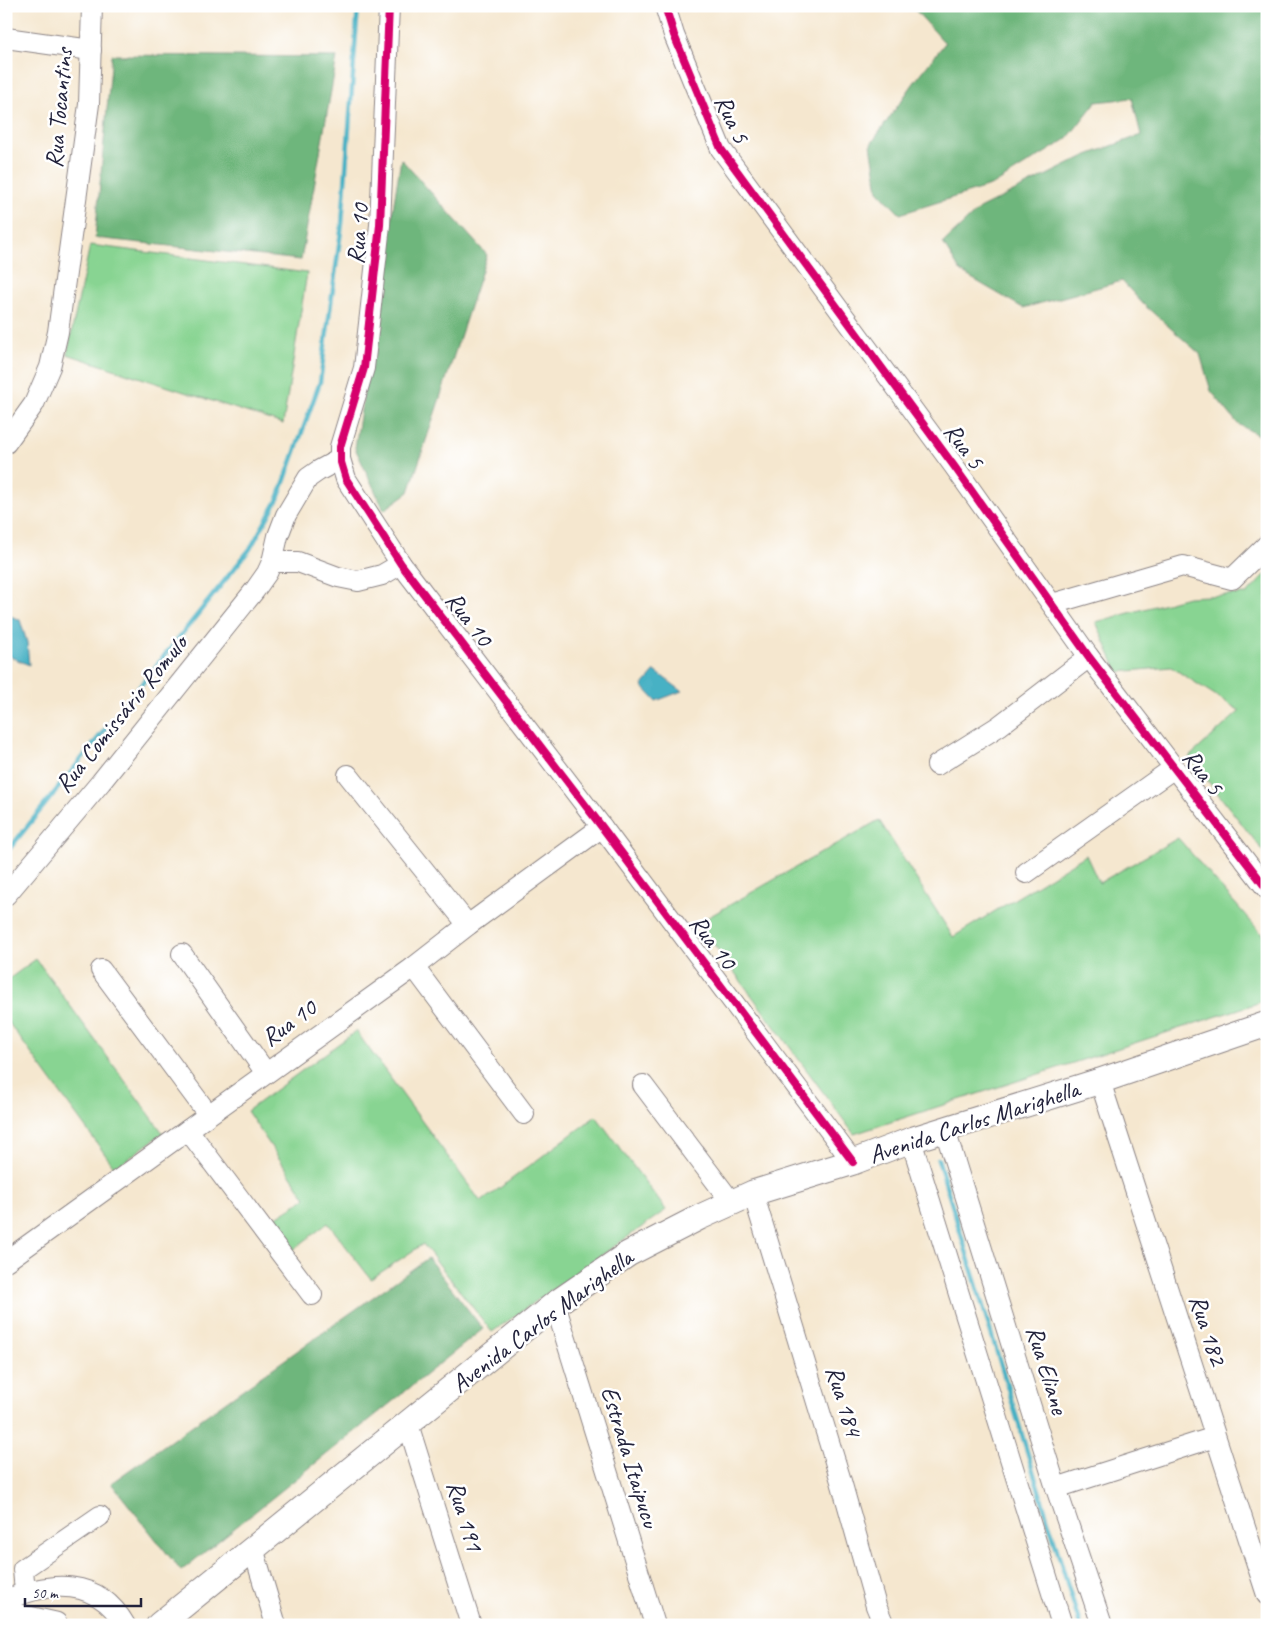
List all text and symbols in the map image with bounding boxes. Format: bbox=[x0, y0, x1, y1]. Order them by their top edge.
street label: Rua Tocantins bbox=[38, 44, 80, 169]
street label: Rua 5 bbox=[707, 90, 758, 150]
street label: Rua 10 bbox=[339, 201, 377, 266]
street label: Rua 5 bbox=[937, 417, 992, 477]
street label: Rua 10 bbox=[438, 585, 501, 654]
street label: Rua Comissário Romulo bbox=[48, 626, 196, 799]
street label: Rua 5 bbox=[1175, 743, 1232, 803]
street label: Rua 10 bbox=[682, 908, 745, 977]
street label: Rua 10 bbox=[255, 991, 324, 1054]
street label: Avenida Carlos Marighella bbox=[865, 1072, 1086, 1171]
street label: Avenida Carlos Marighella bbox=[445, 1241, 641, 1400]
street label: Rua 182 bbox=[1182, 1291, 1235, 1371]
street label: Rua Eliane bbox=[1018, 1322, 1076, 1420]
street label: Rua 184 bbox=[818, 1362, 871, 1443]
street label: Estrada Itaipucu bbox=[593, 1383, 667, 1533]
street label: Rua 191 bbox=[439, 1477, 491, 1557]
scale bar bbox=[25, 1576, 141, 1608]
text: 50 m bbox=[32, 1584, 59, 1603]

